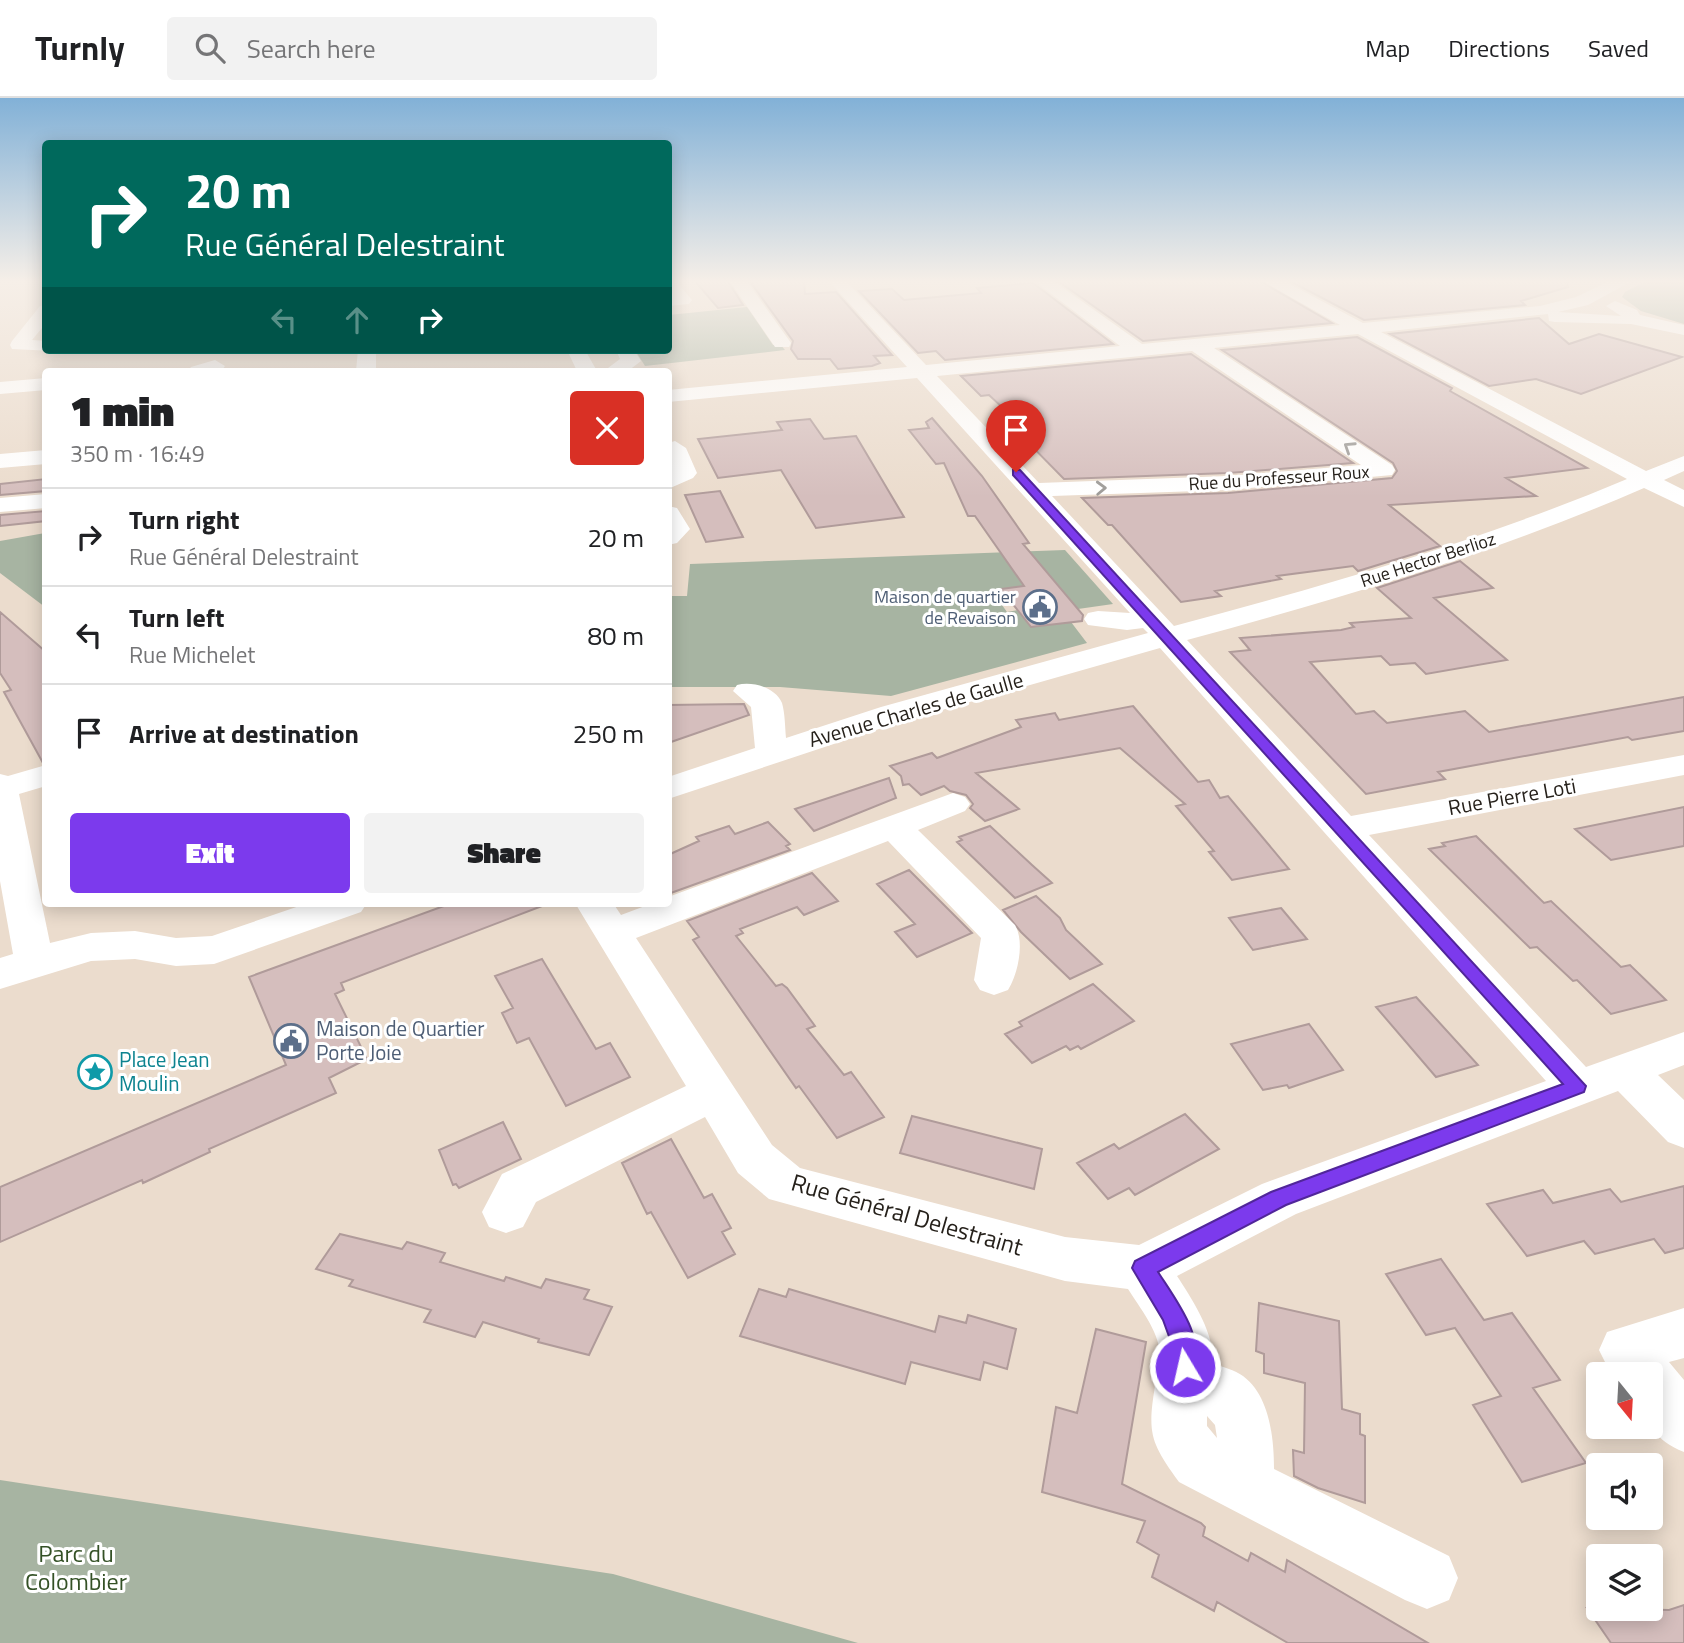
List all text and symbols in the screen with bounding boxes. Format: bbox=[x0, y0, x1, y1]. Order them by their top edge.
search box bbox=[167, 17, 657, 80]
text: Turnly bbox=[35, 23, 125, 73]
icon: search bbox=[191, 29, 229, 67]
text: Search here bbox=[247, 29, 376, 68]
text: Map bbox=[1365, 30, 1410, 66]
text: Directions bbox=[1448, 30, 1550, 66]
text: Saved bbox=[1588, 30, 1649, 66]
text: 20 m bbox=[185, 152, 292, 227]
icon: right bbox=[70, 168, 161, 259]
text: Rue Général Delestraint bbox=[185, 220, 504, 268]
icon: left bbox=[265, 301, 303, 339]
icon: ahead bbox=[338, 301, 376, 339]
icon: right bbox=[411, 301, 449, 339]
text: 1 min bbox=[70, 378, 174, 442]
button: close bbox=[570, 391, 644, 465]
pin bbox=[986, 400, 1046, 472]
icon: arrive bbox=[997, 411, 1035, 449]
text: 350 m · 16:49 bbox=[70, 436, 205, 471]
one-way arrow bbox=[1344, 443, 1357, 456]
street label: Rue du Professeur Roux bbox=[1187, 458, 1370, 497]
one-way arrow bbox=[1096, 480, 1107, 495]
text: Turn right bbox=[129, 500, 240, 539]
icon: right bbox=[70, 518, 108, 556]
text: 20 m bbox=[587, 518, 644, 557]
street label: Rue Hector Berlioz bbox=[1357, 525, 1499, 594]
text: Rue Général Delestraint bbox=[129, 539, 359, 574]
place label: Maison de quartier de Revaison bbox=[874, 583, 1016, 631]
public building icon: Maison de quartier de Revaison bbox=[1021, 588, 1059, 626]
text: Turn left bbox=[129, 598, 224, 637]
icon: left bbox=[70, 616, 108, 654]
text: 80 m bbox=[587, 616, 644, 655]
text: Rue Michelet bbox=[129, 637, 255, 672]
street label: Avenue Charles de Gaulle bbox=[805, 663, 1027, 755]
icon: arrive bbox=[70, 714, 108, 752]
text: Arrive at destination bbox=[129, 714, 359, 753]
text: 250 m bbox=[573, 714, 644, 753]
street label: Rue Pierre Loti bbox=[1445, 769, 1578, 823]
button: Exit bbox=[70, 813, 350, 893]
button: Share bbox=[364, 813, 644, 893]
place label: Maison de Quartier Porte Joie bbox=[316, 1012, 484, 1068]
public building icon: Maison de Quartier Porte Joie bbox=[272, 1022, 310, 1060]
place label: Place Jean Moulin bbox=[119, 1043, 209, 1099]
place icon: Place Jean Moulin bbox=[76, 1053, 114, 1091]
street label: Rue Général Delestraint bbox=[787, 1164, 1028, 1265]
position arrow bbox=[1148, 1330, 1222, 1404]
north arrow bbox=[1586, 1362, 1662, 1438]
map controls bbox=[1586, 1362, 1663, 1621]
button: sound bbox=[1586, 1453, 1663, 1530]
park label: Parc du Colombier bbox=[25, 1535, 127, 1599]
button: layers bbox=[1586, 1544, 1663, 1621]

